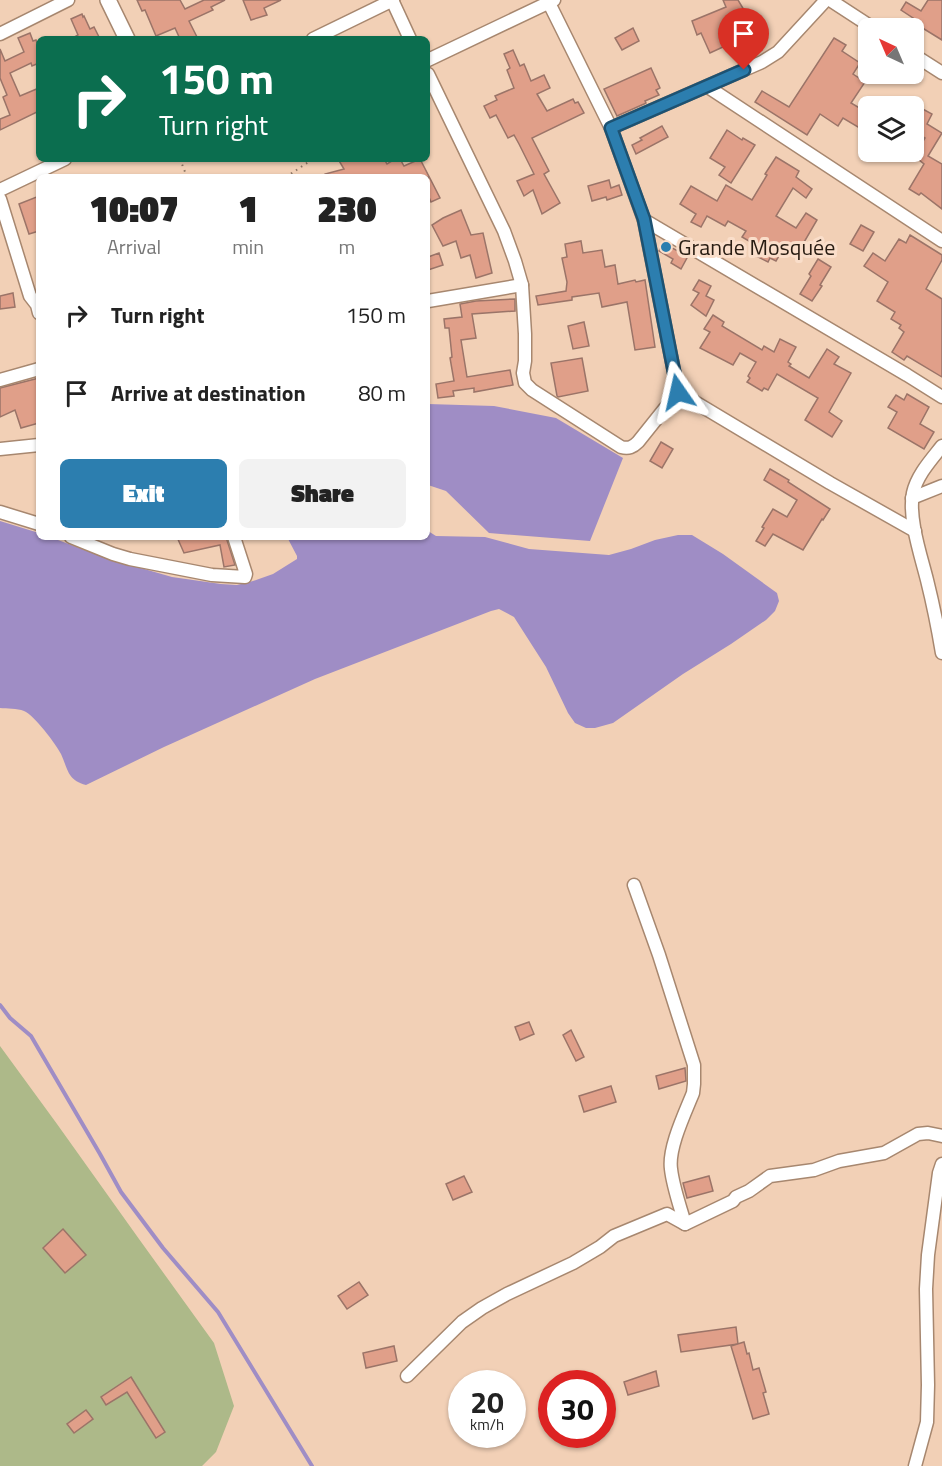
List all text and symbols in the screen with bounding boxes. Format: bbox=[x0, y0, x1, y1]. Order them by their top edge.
pin bbox=[718, 8, 769, 70]
icon: arrive bbox=[727, 17, 760, 50]
north arrow bbox=[858, 18, 924, 84]
map controls bbox=[858, 18, 924, 162]
text: 150 m bbox=[159, 46, 274, 110]
icon: right bbox=[60, 60, 138, 138]
button: layers bbox=[858, 96, 924, 162]
text: Turn right bbox=[159, 104, 268, 145]
text: 10:07 bbox=[89, 181, 179, 236]
text: 1 bbox=[238, 181, 258, 236]
text: 230 bbox=[317, 181, 377, 236]
place label: Grande Mosquée bbox=[678, 230, 835, 264]
text: Arrival bbox=[107, 231, 161, 262]
text: min bbox=[232, 231, 264, 262]
text: m bbox=[339, 231, 355, 262]
marker: Grande Mosquée bbox=[659, 240, 673, 254]
text: Turn right bbox=[111, 298, 205, 332]
text: 150 m bbox=[346, 298, 406, 332]
icon: right bbox=[60, 299, 93, 332]
position arrow bbox=[646, 360, 710, 424]
text: Arrive at destination bbox=[111, 376, 306, 410]
text: 80 m bbox=[358, 376, 406, 410]
icon: arrive bbox=[60, 377, 93, 410]
button: Exit bbox=[60, 459, 227, 528]
button: Share bbox=[239, 459, 406, 528]
speed limit sign: 30 bbox=[538, 1370, 616, 1448]
text: 20 bbox=[470, 1379, 504, 1425]
text: km/h bbox=[470, 1413, 504, 1436]

